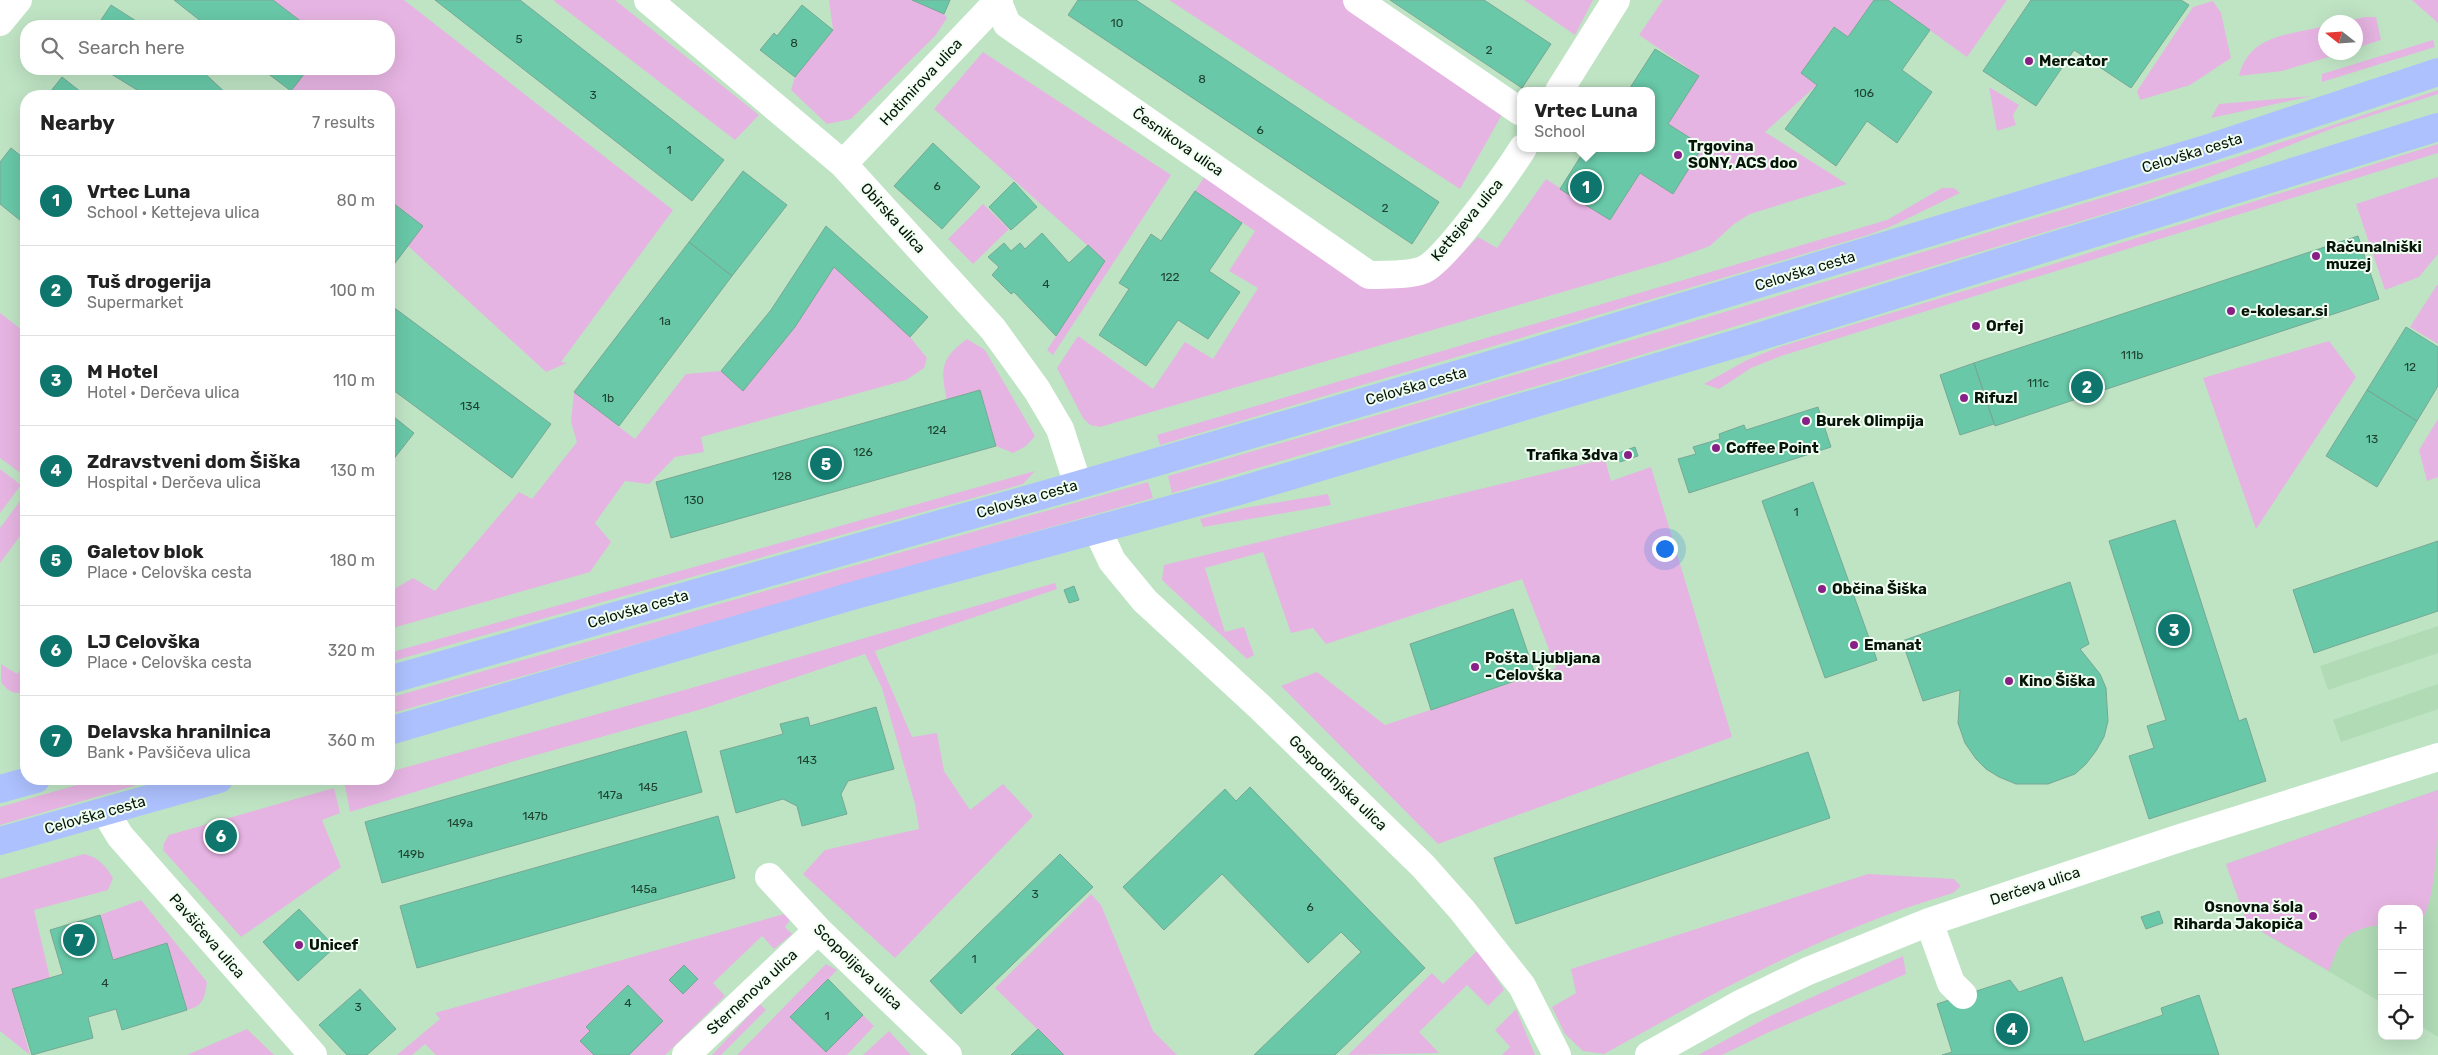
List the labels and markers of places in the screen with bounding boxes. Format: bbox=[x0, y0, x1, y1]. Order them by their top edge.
place label: Mercator bbox=[2039, 52, 2108, 70]
marker: Mercator bbox=[2023, 55, 2035, 67]
place label: Trgovina SONY, ACS doo bbox=[1688, 137, 1798, 172]
marker: Trgovina SONY, ACS doo bbox=[1672, 149, 1684, 161]
pin: 1 bbox=[1570, 168, 1602, 206]
place label: Računalniški muzej bbox=[2326, 238, 2422, 273]
marker: Računalniški muzej bbox=[2310, 250, 2322, 262]
place label: e-kolesar.si bbox=[2241, 302, 2328, 320]
marker: e-kolesar.si bbox=[2225, 305, 2237, 317]
place label: Orfej bbox=[1986, 317, 2024, 335]
marker: Orfej bbox=[1970, 320, 1982, 332]
pin: 2 bbox=[2071, 368, 2103, 406]
place label: Rifuzl bbox=[1974, 389, 2018, 407]
marker: Rifuzl bbox=[1958, 392, 1970, 404]
place label: Burek Olimpija bbox=[1816, 412, 1924, 430]
marker: Burek Olimpija bbox=[1800, 415, 1812, 427]
place label: Coffee Point bbox=[1726, 439, 1819, 457]
marker: Coffee Point bbox=[1710, 442, 1722, 454]
pin: 5 bbox=[810, 445, 842, 483]
place label: Trafika 3dva bbox=[1526, 446, 1618, 464]
marker: Trafika 3dva bbox=[1622, 449, 1634, 461]
place label: Občina Šiška bbox=[1832, 580, 1927, 598]
marker: Občina Šiška bbox=[1816, 583, 1828, 595]
pin: 3 bbox=[2158, 611, 2190, 649]
place label: Emanat bbox=[1864, 636, 1922, 654]
marker: Emanat bbox=[1848, 639, 1860, 651]
place label: Pošta Ljubljana - Celovška bbox=[1485, 649, 1600, 684]
marker: Pošta Ljubljana - Celovška bbox=[1469, 661, 1481, 673]
place label: Kino Šiška bbox=[2019, 672, 2095, 690]
marker: Kino Šiška bbox=[2003, 675, 2015, 687]
pin: 6 bbox=[205, 817, 237, 855]
place label: Osnovna šola Riharda Jakopiča bbox=[2174, 898, 2303, 933]
marker: Osnovna šola Riharda Jakopiča bbox=[2307, 910, 2319, 922]
pin: 7 bbox=[63, 921, 95, 959]
place label: Unicef bbox=[309, 936, 359, 954]
marker: Unicef bbox=[293, 939, 305, 951]
pin: 4 bbox=[1996, 1010, 2028, 1048]

